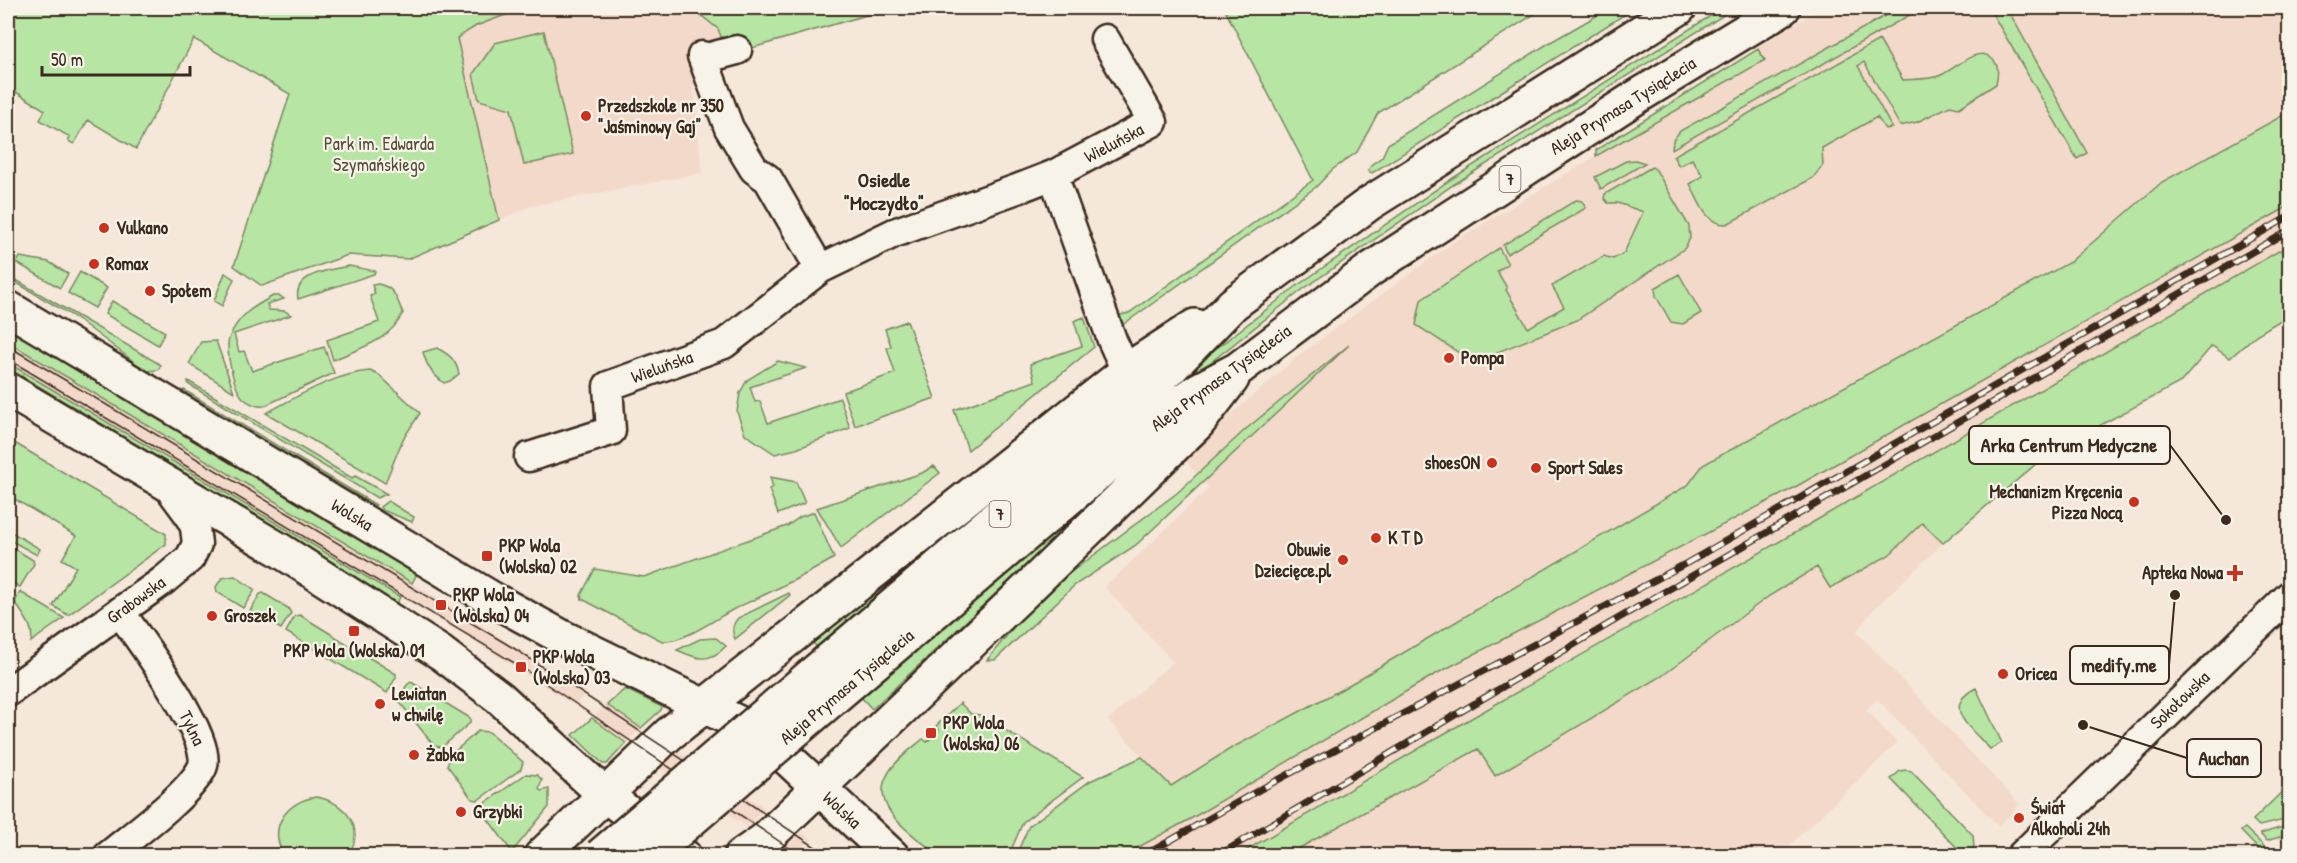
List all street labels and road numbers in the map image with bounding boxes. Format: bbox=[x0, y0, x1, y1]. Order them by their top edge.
street label: Aleja Prymasa Tysiąclecia bbox=[1545, 50, 1701, 161]
street label: Wieluńska bbox=[1080, 117, 1148, 169]
road number: 7 bbox=[1500, 166, 1520, 192]
street label: Aleja Prymasa Tysiąclecia bbox=[1145, 318, 1296, 437]
street label: Wieluńska bbox=[628, 344, 696, 389]
street label: Wolska bbox=[327, 492, 378, 537]
road number: 7 bbox=[990, 501, 1010, 527]
street label: Grabowska bbox=[101, 570, 170, 629]
street label: Aleja Prymasa Tysiąclecia bbox=[774, 623, 919, 750]
street label: Sokołowska bbox=[2144, 665, 2215, 734]
street label: Tylna bbox=[173, 706, 212, 749]
street label: Wolska bbox=[818, 785, 867, 834]

